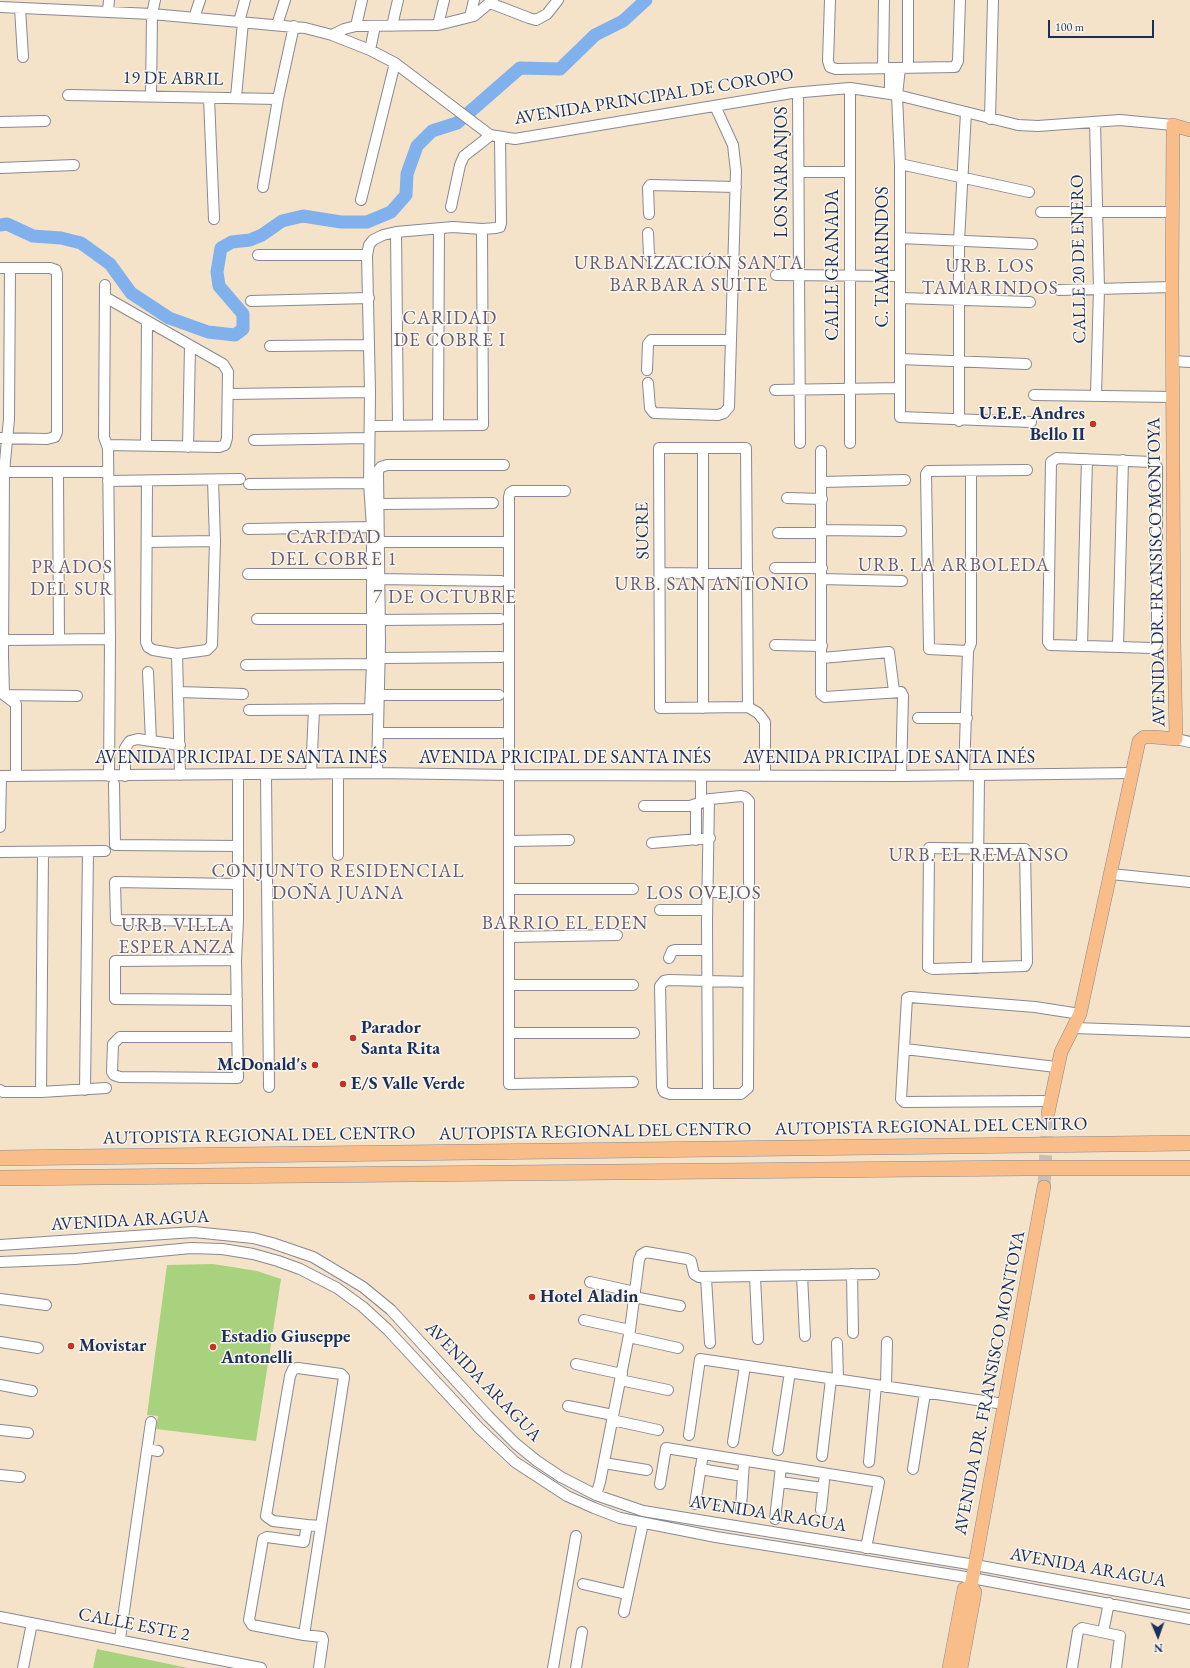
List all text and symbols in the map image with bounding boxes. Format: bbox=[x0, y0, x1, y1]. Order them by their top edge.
scale bar bbox=[1050, 12, 1156, 38]
text: 100 m bbox=[1055, 19, 1084, 35]
street label: AVENIDA PRINCIPAL DE COROPO bbox=[513, 64, 795, 130]
street label: 19 DE ABRIL bbox=[122, 67, 224, 91]
street label: LOS NARANJOS bbox=[771, 106, 793, 238]
street label: CALLE 20 DE ENERO bbox=[1067, 174, 1091, 344]
street label: C. TAMARINDOS bbox=[872, 186, 894, 328]
street label: CALLE GRANADA bbox=[822, 189, 844, 341]
district label: URBANIZACIÓN SANTA BARBARA SUITE bbox=[574, 253, 804, 297]
district label: URB. LOS TAMARINDOS bbox=[921, 256, 1059, 300]
district label: CARIDAD DE COBRE I bbox=[394, 308, 506, 352]
place label: U.E.E. Andres Bello II bbox=[979, 403, 1085, 446]
street label: AVENIDA DR. FRANSISCO MONTOYA bbox=[1144, 417, 1170, 727]
marker: U.E.E. Andres Bello II bbox=[1088, 419, 1098, 429]
street label: SUCRE bbox=[632, 502, 654, 560]
district label: CARIDAD DEL COBRE 1 bbox=[270, 527, 398, 571]
district label: URB. LA ARBOLEDA bbox=[858, 555, 1050, 577]
district label: PRADOS DEL SUR bbox=[30, 557, 114, 601]
district label: URB. SAN ANTONIO bbox=[615, 574, 809, 596]
district label: 7 DE OCTUBRE bbox=[373, 587, 517, 609]
street label: AVENIDA PRICIPAL DE SANTA INÉS bbox=[95, 747, 387, 769]
street label: AVENIDA PRICIPAL DE SANTA INÉS bbox=[419, 747, 711, 769]
street label: AVENIDA PRICIPAL DE SANTA INÉS bbox=[743, 747, 1035, 769]
district label: URB. EL REMANSO bbox=[889, 845, 1069, 867]
district label: CONJUNTO RESIDENCIAL DOÑA JUANA bbox=[211, 861, 465, 905]
district label: LOS OVEJOS bbox=[646, 883, 762, 905]
district label: BARRIO EL EDEN bbox=[482, 913, 648, 935]
district label: URB. VILLA ESPERANZA bbox=[119, 915, 235, 959]
place label: Parador Santa Rita bbox=[361, 1017, 440, 1060]
marker: Parador Santa Rita bbox=[348, 1033, 358, 1043]
place label: McDonald's bbox=[217, 1054, 307, 1076]
marker: McDonald's bbox=[310, 1060, 320, 1070]
place label: E/S Valle Verde bbox=[351, 1073, 465, 1095]
marker: E/S Valle Verde bbox=[338, 1079, 348, 1089]
street label: AUTOPISTA REGIONAL DEL CENTRO bbox=[775, 1113, 1087, 1141]
street label: AUTOPISTA REGIONAL DEL CENTRO bbox=[439, 1118, 751, 1146]
street label: AUTOPISTA REGIONAL DEL CENTRO bbox=[103, 1122, 415, 1150]
street label: AVENIDA ARAGUA bbox=[50, 1206, 210, 1236]
street label: AVENIDA DR. FRANSISCO MONTOYA bbox=[950, 1229, 1030, 1537]
place label: Hotel Aladin bbox=[540, 1286, 638, 1308]
marker: Hotel Aladin bbox=[527, 1292, 537, 1302]
street label: AVENIDA ARAGUA bbox=[420, 1318, 546, 1446]
place label: Estadio Giuseppe Antonelli bbox=[221, 1326, 351, 1368]
place label: Movistar bbox=[79, 1335, 146, 1357]
marker: Movistar bbox=[66, 1341, 76, 1351]
marker: Estadio Giuseppe Antonelli bbox=[208, 1342, 218, 1352]
street label: AVENIDA ARAGUA bbox=[688, 1491, 848, 1537]
street label: AVENIDA ARAGUA bbox=[1008, 1544, 1168, 1592]
street label: CALLE ESTE 2 bbox=[76, 1604, 192, 1646]
north arrow bbox=[1138, 1616, 1178, 1656]
text: N bbox=[1154, 1641, 1163, 1655]

